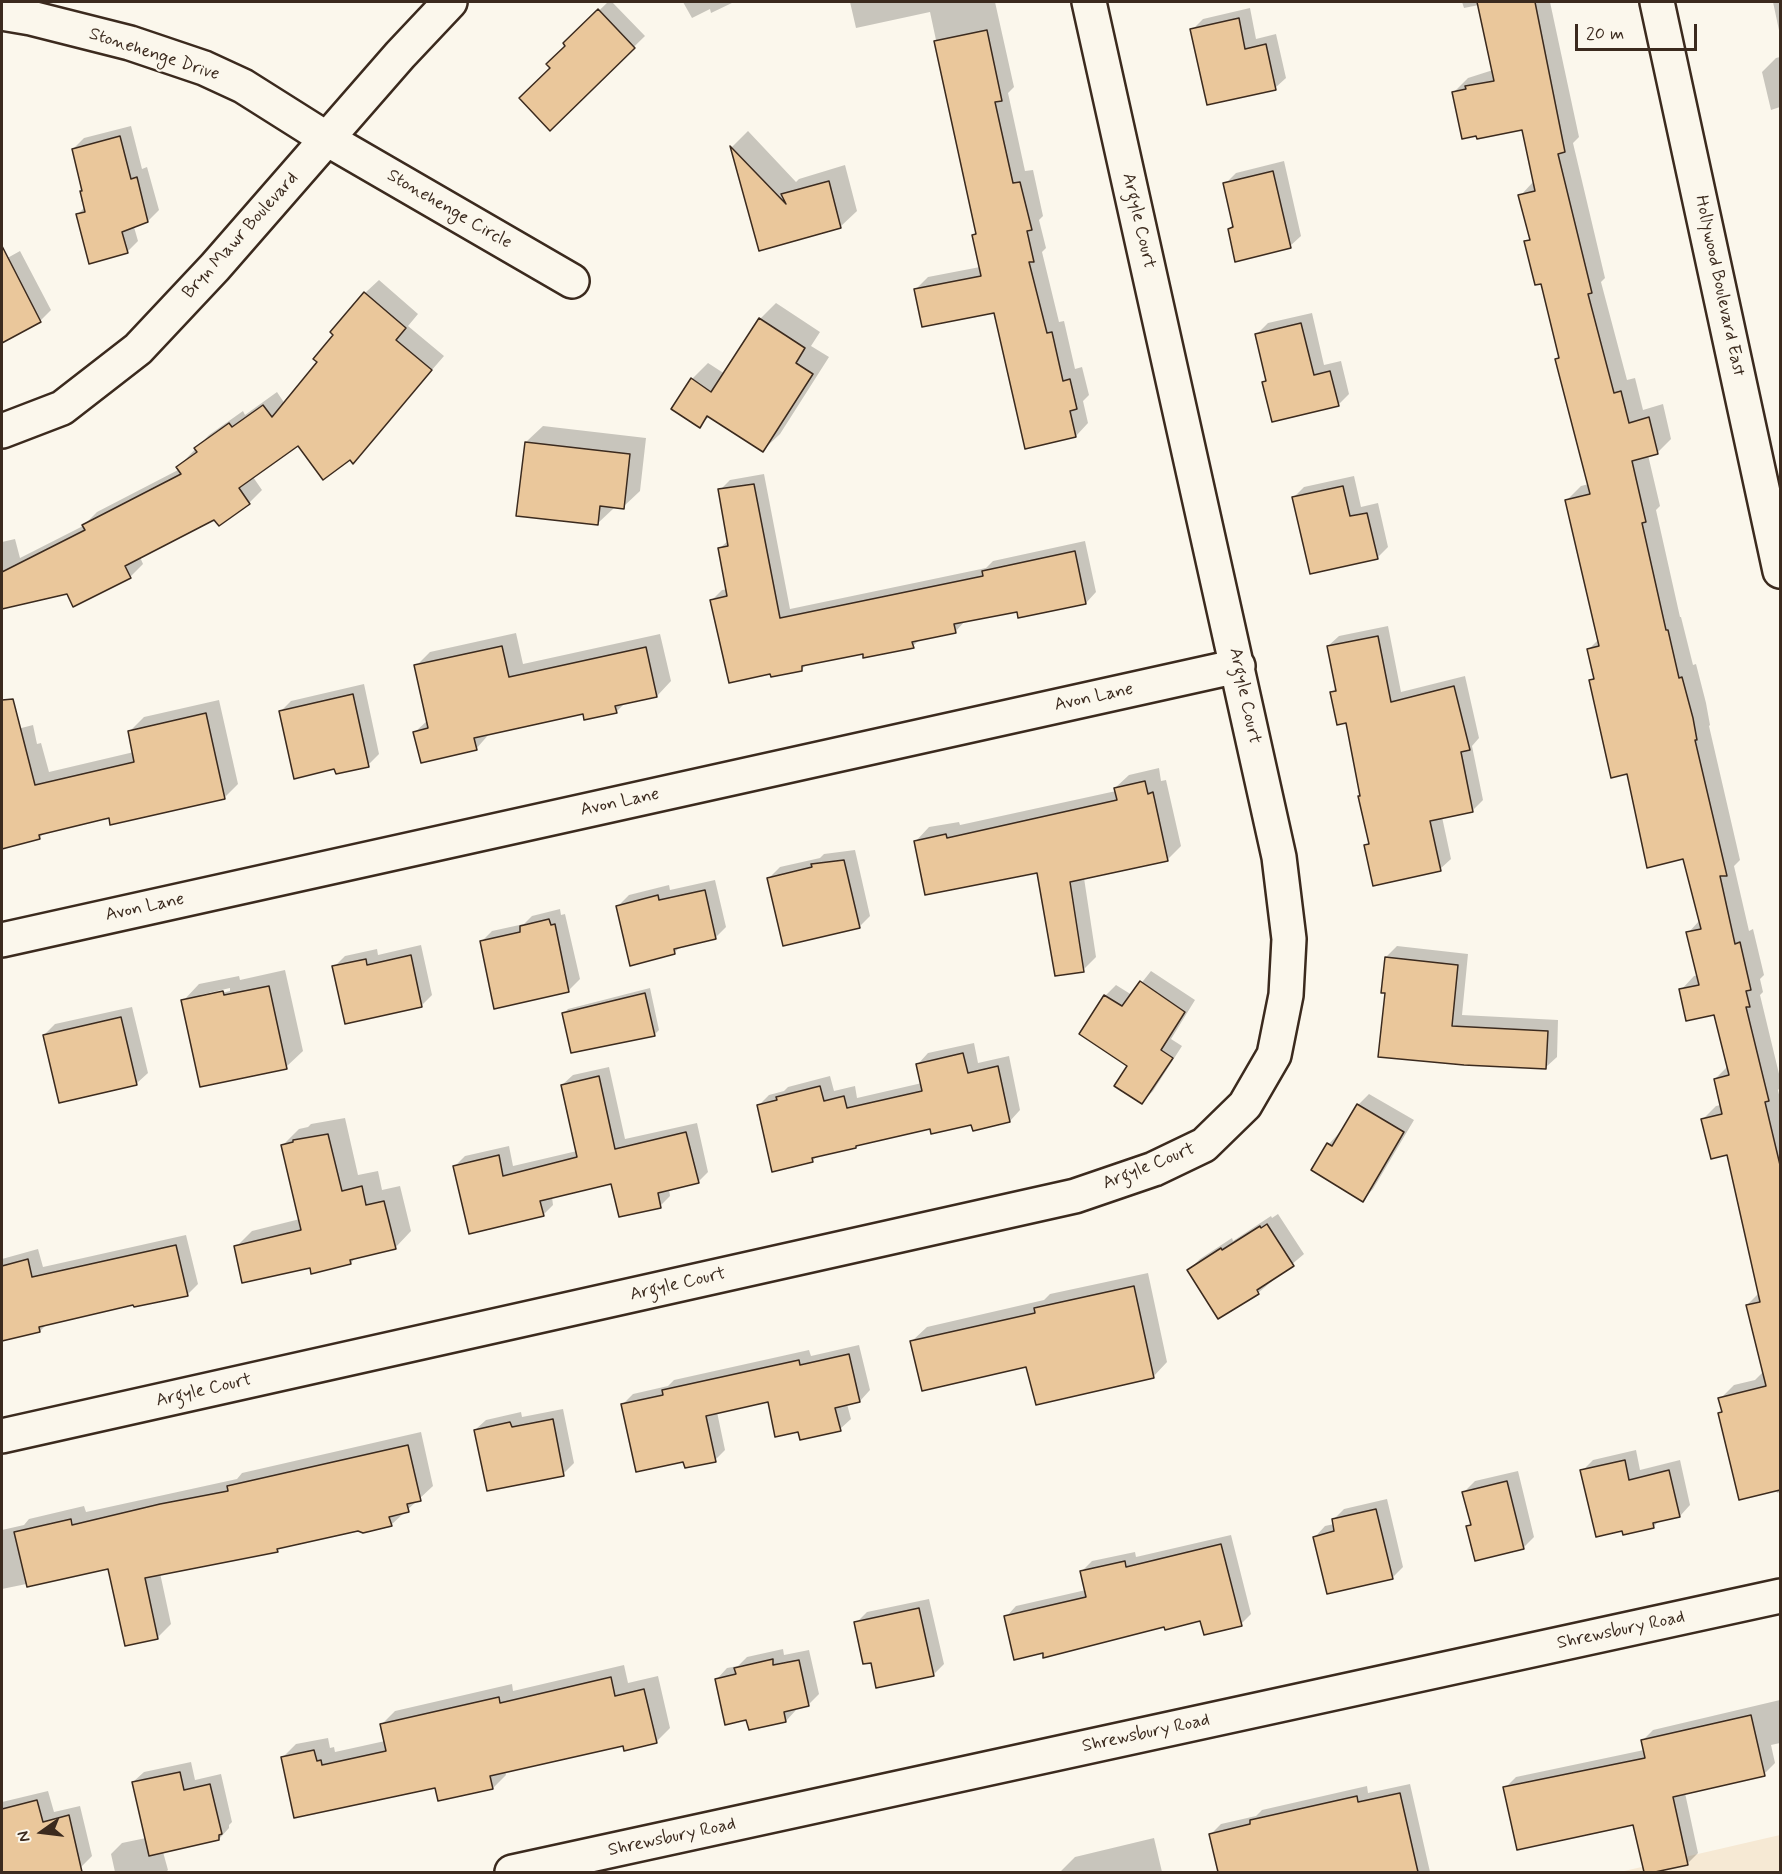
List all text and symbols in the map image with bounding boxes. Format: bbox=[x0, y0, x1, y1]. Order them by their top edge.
scale bar bbox=[1578, 12, 1700, 50]
text: 20 m bbox=[1586, 22, 1624, 46]
street label: Stonehenge Drive bbox=[86, 24, 222, 86]
street label: Stonehenge Circle bbox=[383, 165, 515, 255]
street label: Bryn Mawr Boulevard bbox=[179, 168, 303, 304]
street label: Argyle Court bbox=[1117, 171, 1159, 271]
street label: Hollywood Boulevard East bbox=[1689, 194, 1749, 378]
street label: Argyle Court bbox=[1223, 646, 1265, 746]
street label: Avon Lane bbox=[1052, 679, 1136, 717]
street label: Avon Lane bbox=[578, 784, 662, 822]
street label: Avon Lane bbox=[103, 889, 187, 927]
street label: Argyle Court bbox=[1100, 1139, 1198, 1195]
street label: Argyle Court bbox=[628, 1264, 728, 1306]
street label: Argyle Court bbox=[154, 1370, 254, 1412]
street label: Shrewsbury Road bbox=[1555, 1607, 1687, 1655]
street label: Shrewsbury Road bbox=[1080, 1710, 1212, 1758]
north arrow bbox=[12, 1802, 72, 1862]
street label: Shrewsbury Road bbox=[606, 1814, 738, 1862]
text: N bbox=[13, 1829, 36, 1844]

